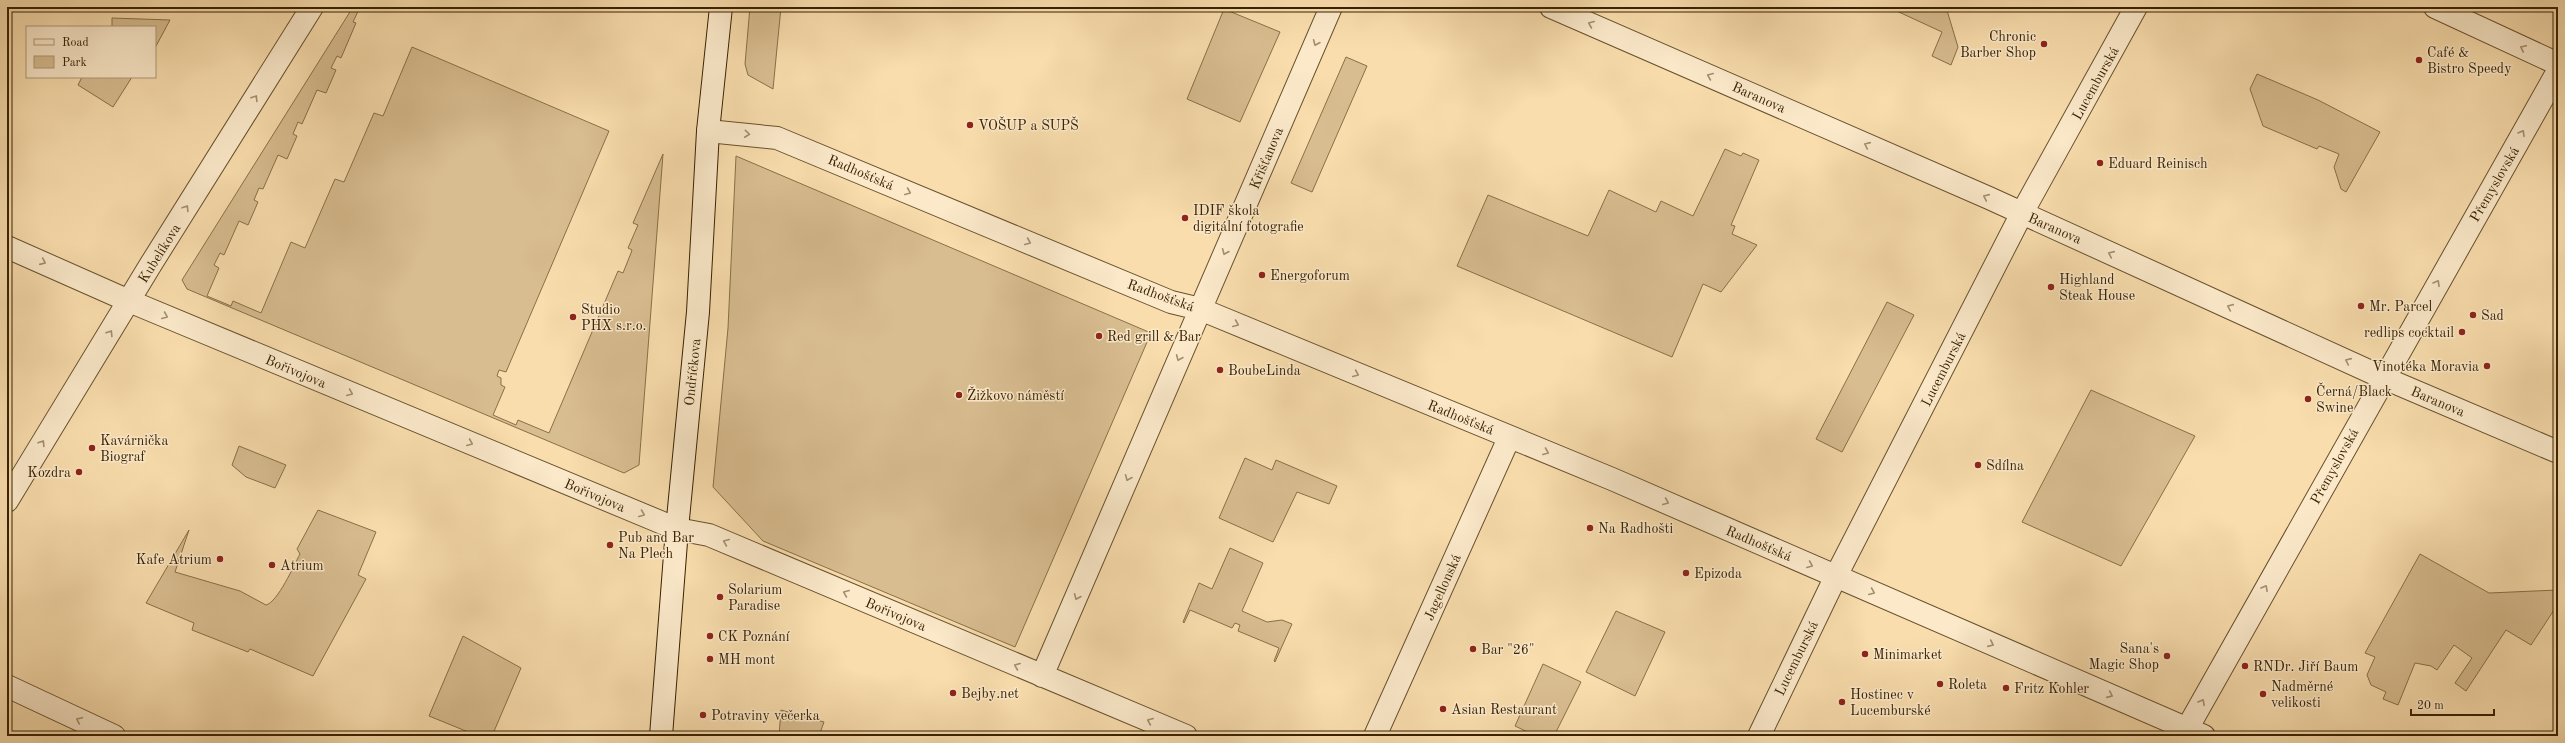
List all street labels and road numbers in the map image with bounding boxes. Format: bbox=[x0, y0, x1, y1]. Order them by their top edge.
street label: Lucemburská bbox=[2070, 45, 2122, 122]
street label: Baranova bbox=[1730, 80, 1788, 116]
street label: Křišťanova bbox=[1248, 125, 1286, 191]
street label: Přemyslovská bbox=[2468, 144, 2522, 224]
street label: Radhošťská bbox=[826, 153, 896, 193]
street label: Baranova bbox=[2026, 211, 2084, 247]
street label: Kubelíkova bbox=[136, 221, 184, 286]
street label: Radhošťská bbox=[1125, 277, 1196, 315]
street label: Lucemburská bbox=[1919, 330, 1969, 409]
street label: Ondříčkova bbox=[682, 338, 704, 407]
street label: Bořivojova bbox=[263, 353, 328, 391]
street label: Baranova bbox=[2409, 384, 2467, 420]
street label: Radhošťská bbox=[1425, 398, 1496, 438]
street label: Přemyslovská bbox=[2308, 426, 2361, 507]
street label: Bořivojova bbox=[562, 477, 627, 515]
street label: Radhošťská bbox=[1724, 524, 1794, 564]
street label: Jagellonská bbox=[1422, 552, 1464, 623]
street label: Bořivojova bbox=[863, 596, 928, 634]
street label: Lucemburská bbox=[1773, 619, 1821, 698]

